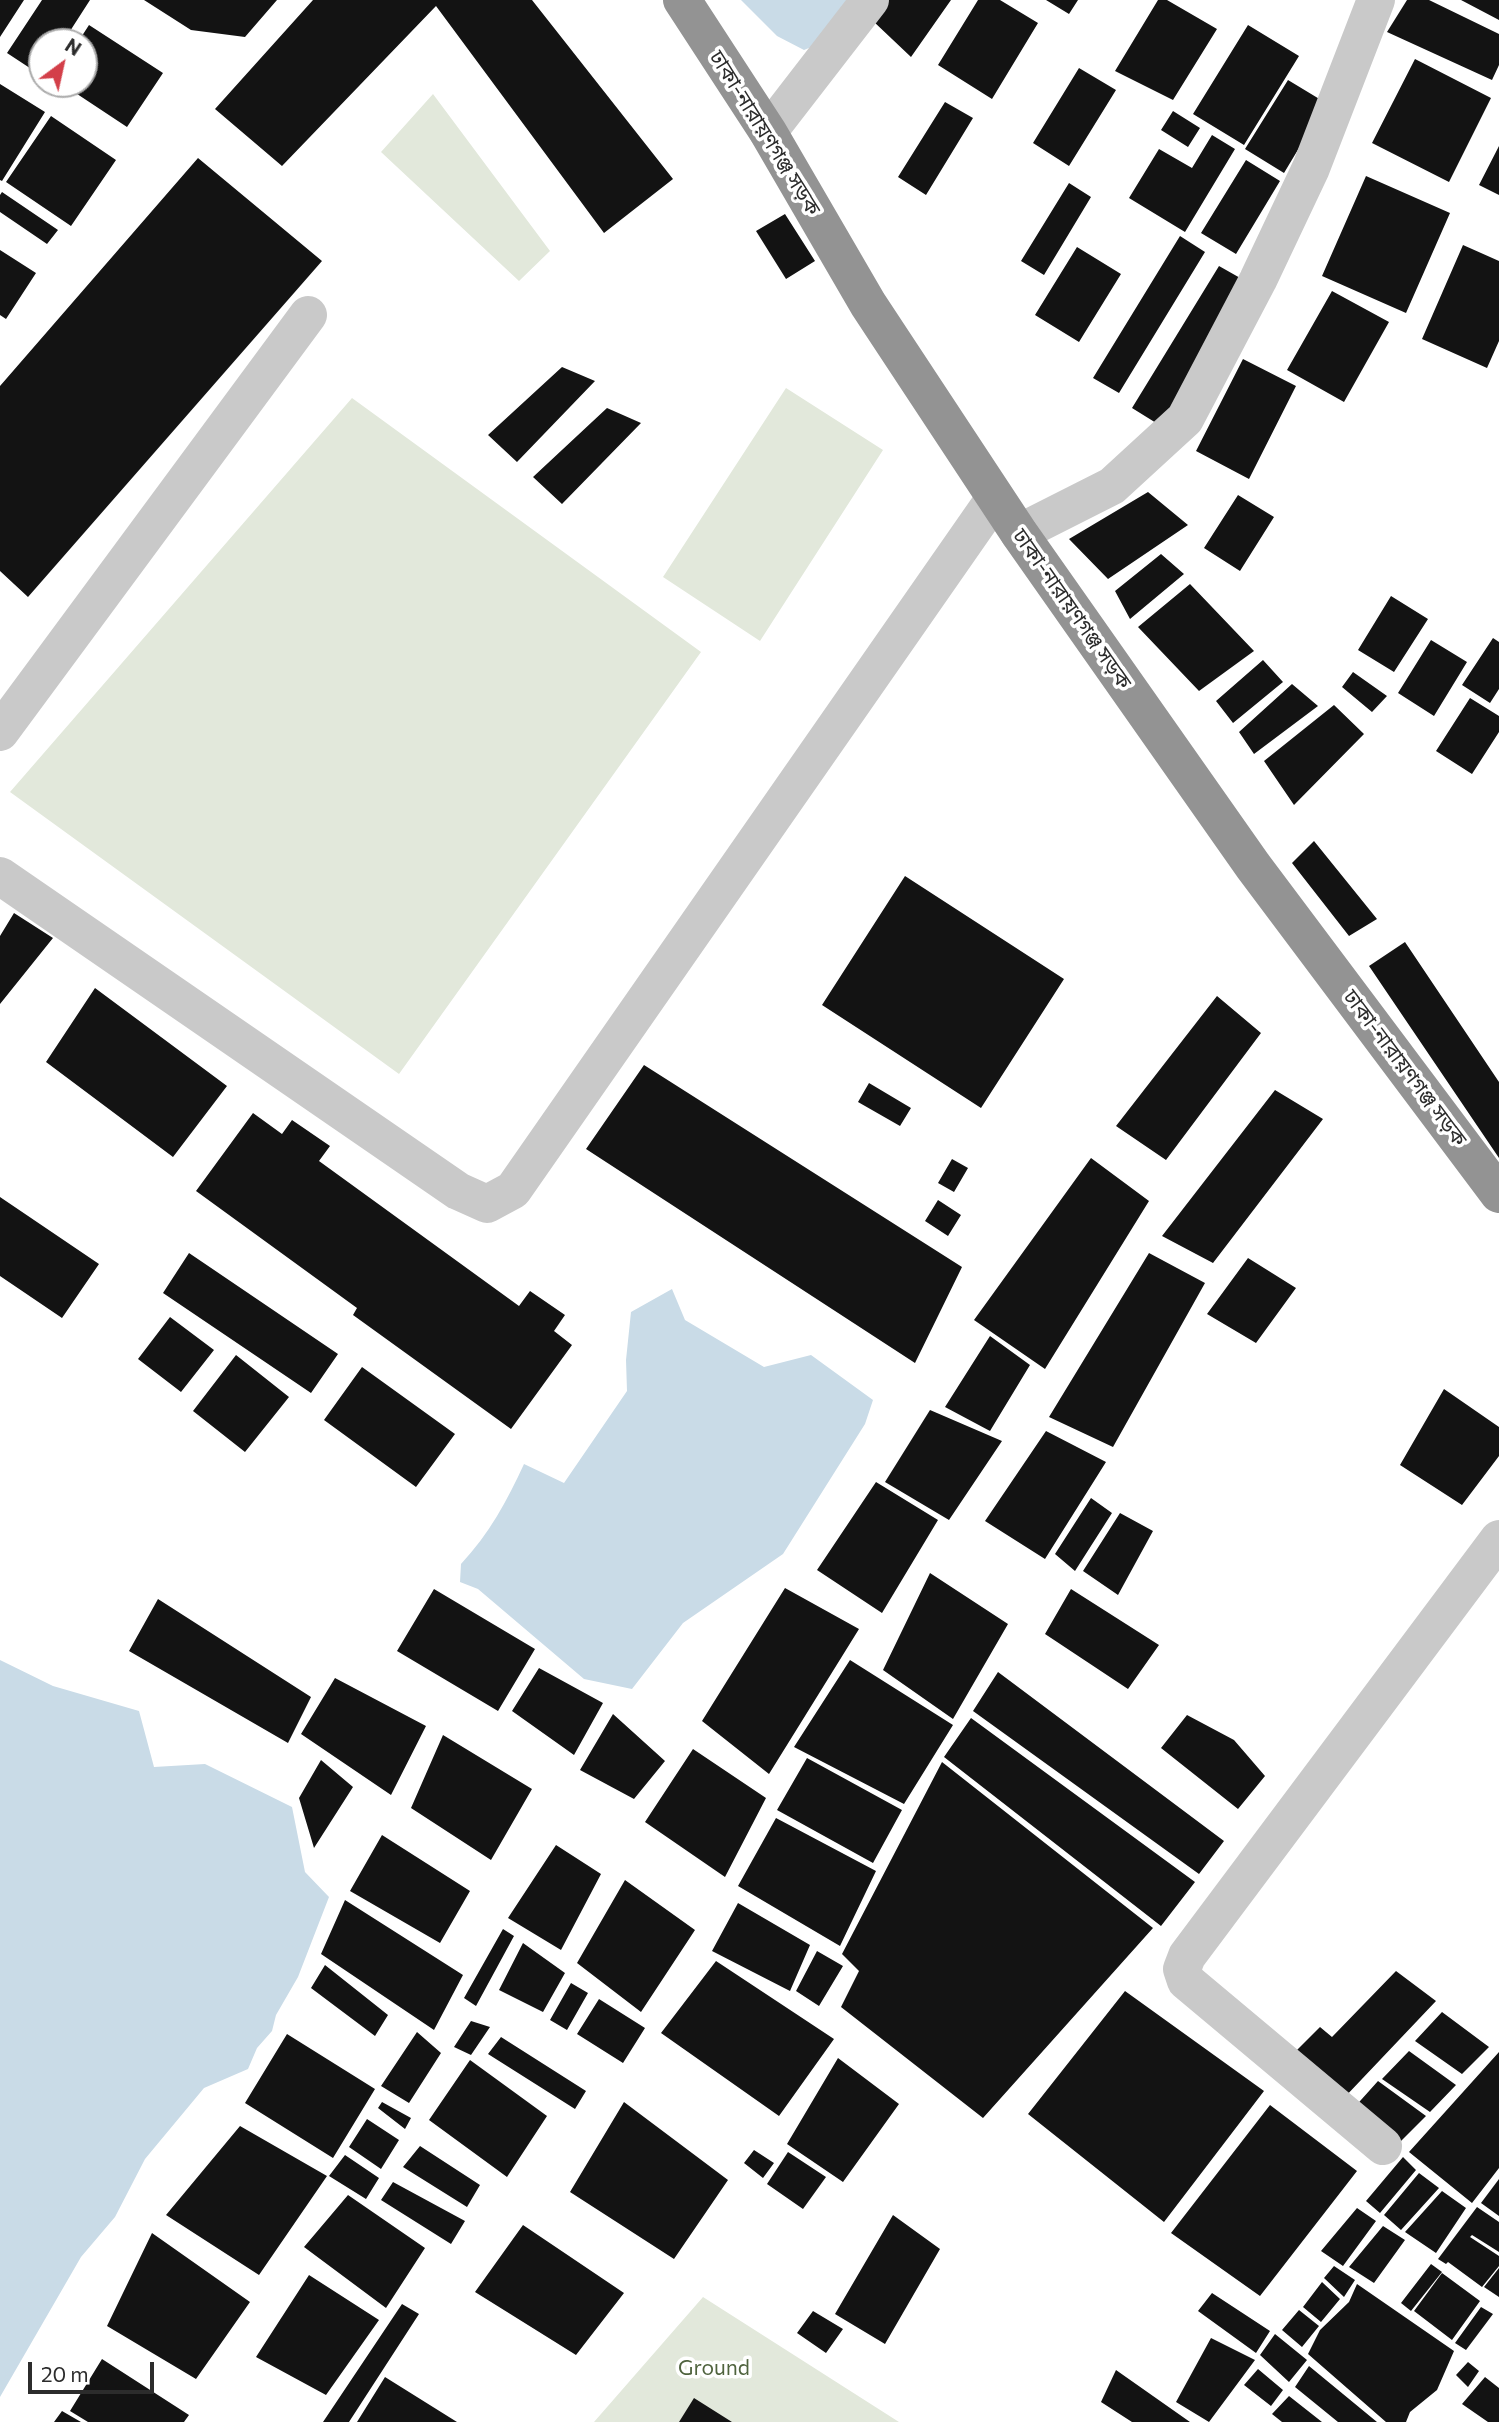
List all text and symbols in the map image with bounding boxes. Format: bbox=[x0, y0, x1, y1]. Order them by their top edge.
north arrow bbox=[28, 28, 98, 98]
text: N bbox=[61, 33, 86, 60]
street label: ঢাকা-নারায়ণগঞ্জ সড়ক bbox=[704, 46, 826, 220]
street label: ঢাকা-নারায়ণগঞ্জ সড়ক bbox=[1007, 524, 1137, 694]
street label: ঢাকা-নারায়ণগঞ্জ সড়ক bbox=[1338, 985, 1472, 1151]
scale bar bbox=[32, 2348, 158, 2392]
park label: Ground bbox=[678, 2355, 750, 2381]
text: 20 m bbox=[41, 2361, 89, 2386]

